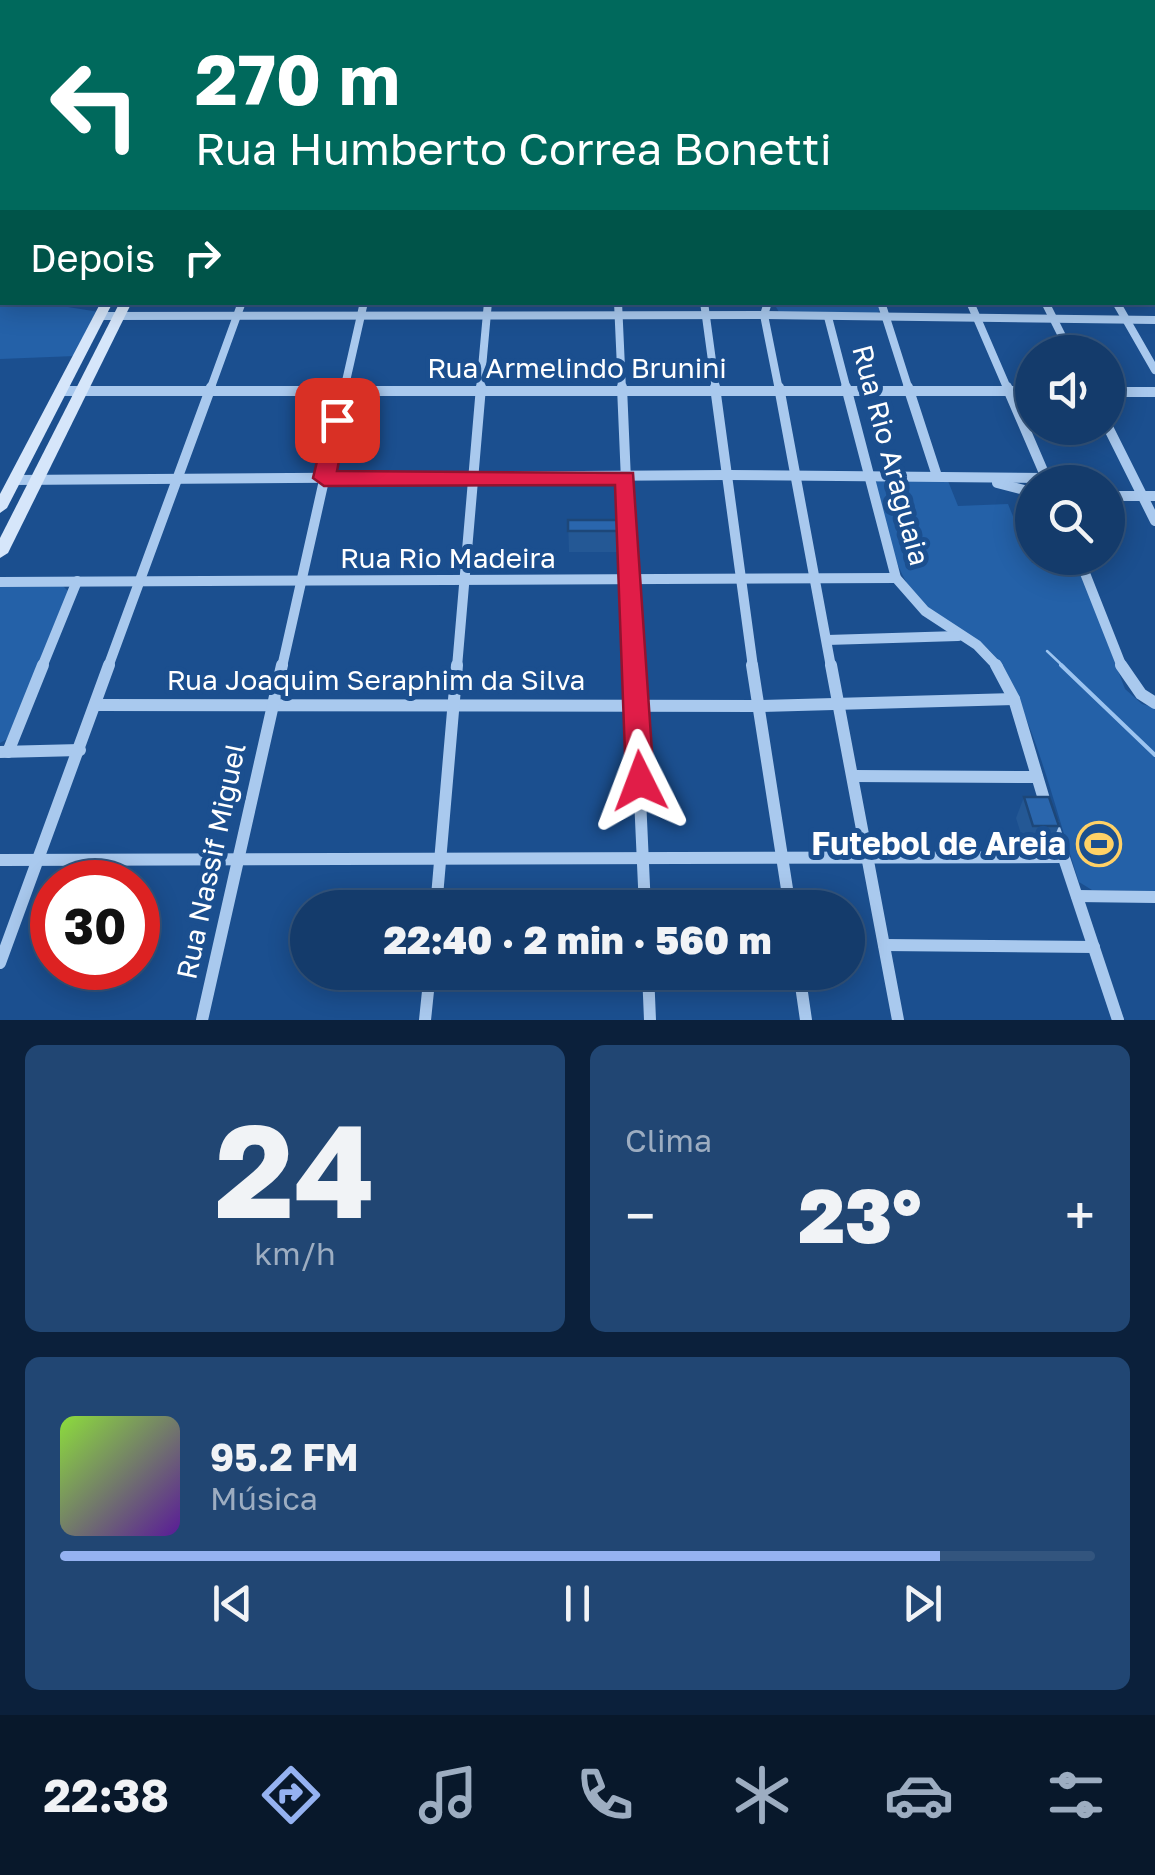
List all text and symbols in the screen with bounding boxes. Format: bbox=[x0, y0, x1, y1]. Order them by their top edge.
text: 270 m bbox=[195, 36, 400, 120]
icon: left bbox=[30, 40, 160, 170]
text: Rua Humberto Correa Bonetti bbox=[195, 121, 832, 175]
icon: right bbox=[175, 230, 230, 285]
text: Depois bbox=[30, 235, 155, 280]
map controls bbox=[1015, 335, 1125, 575]
button: sound bbox=[1015, 335, 1125, 445]
street label: Rua Rio Araguaia bbox=[846, 341, 937, 569]
street label: Rua Armelindo Brunini bbox=[427, 351, 727, 384]
pin bbox=[295, 378, 380, 463]
icon: arrive bbox=[310, 393, 365, 448]
button: search bbox=[1015, 465, 1125, 575]
street label: Rua Rio Madeira bbox=[340, 541, 556, 574]
street label: Rua Joaquim Seraphim da Silva bbox=[167, 663, 585, 696]
position arrow bbox=[588, 729, 692, 833]
street label: Rua Nassif Miguel bbox=[169, 740, 252, 982]
sports icon: Futebol de Areia bbox=[1076, 821, 1122, 867]
place label: Futebol de Areia bbox=[811, 824, 1066, 862]
speed limit sign: 30 bbox=[30, 860, 160, 990]
text: 22:40 · 2 min · 560 m bbox=[383, 917, 772, 962]
text: 24 bbox=[215, 1091, 375, 1247]
text: Clima bbox=[625, 1121, 712, 1159]
text: 23° bbox=[798, 1169, 922, 1260]
text: − bbox=[625, 1182, 655, 1248]
text: + bbox=[1065, 1182, 1095, 1248]
text: km/h bbox=[254, 1234, 336, 1272]
text: 95.2 FM bbox=[210, 1434, 359, 1479]
text: Música bbox=[210, 1479, 318, 1517]
icon: previous bbox=[205, 1576, 260, 1631]
icon: pause bbox=[550, 1576, 605, 1631]
icon: next bbox=[895, 1576, 950, 1631]
icon: directions bbox=[256, 1760, 326, 1830]
icon: music bbox=[413, 1760, 483, 1830]
icon: phone bbox=[570, 1760, 640, 1830]
icon: climate bbox=[727, 1760, 797, 1830]
icon: car bbox=[884, 1760, 954, 1830]
icon: filters bbox=[1041, 1760, 1111, 1830]
text: 22:38 bbox=[44, 1768, 169, 1822]

